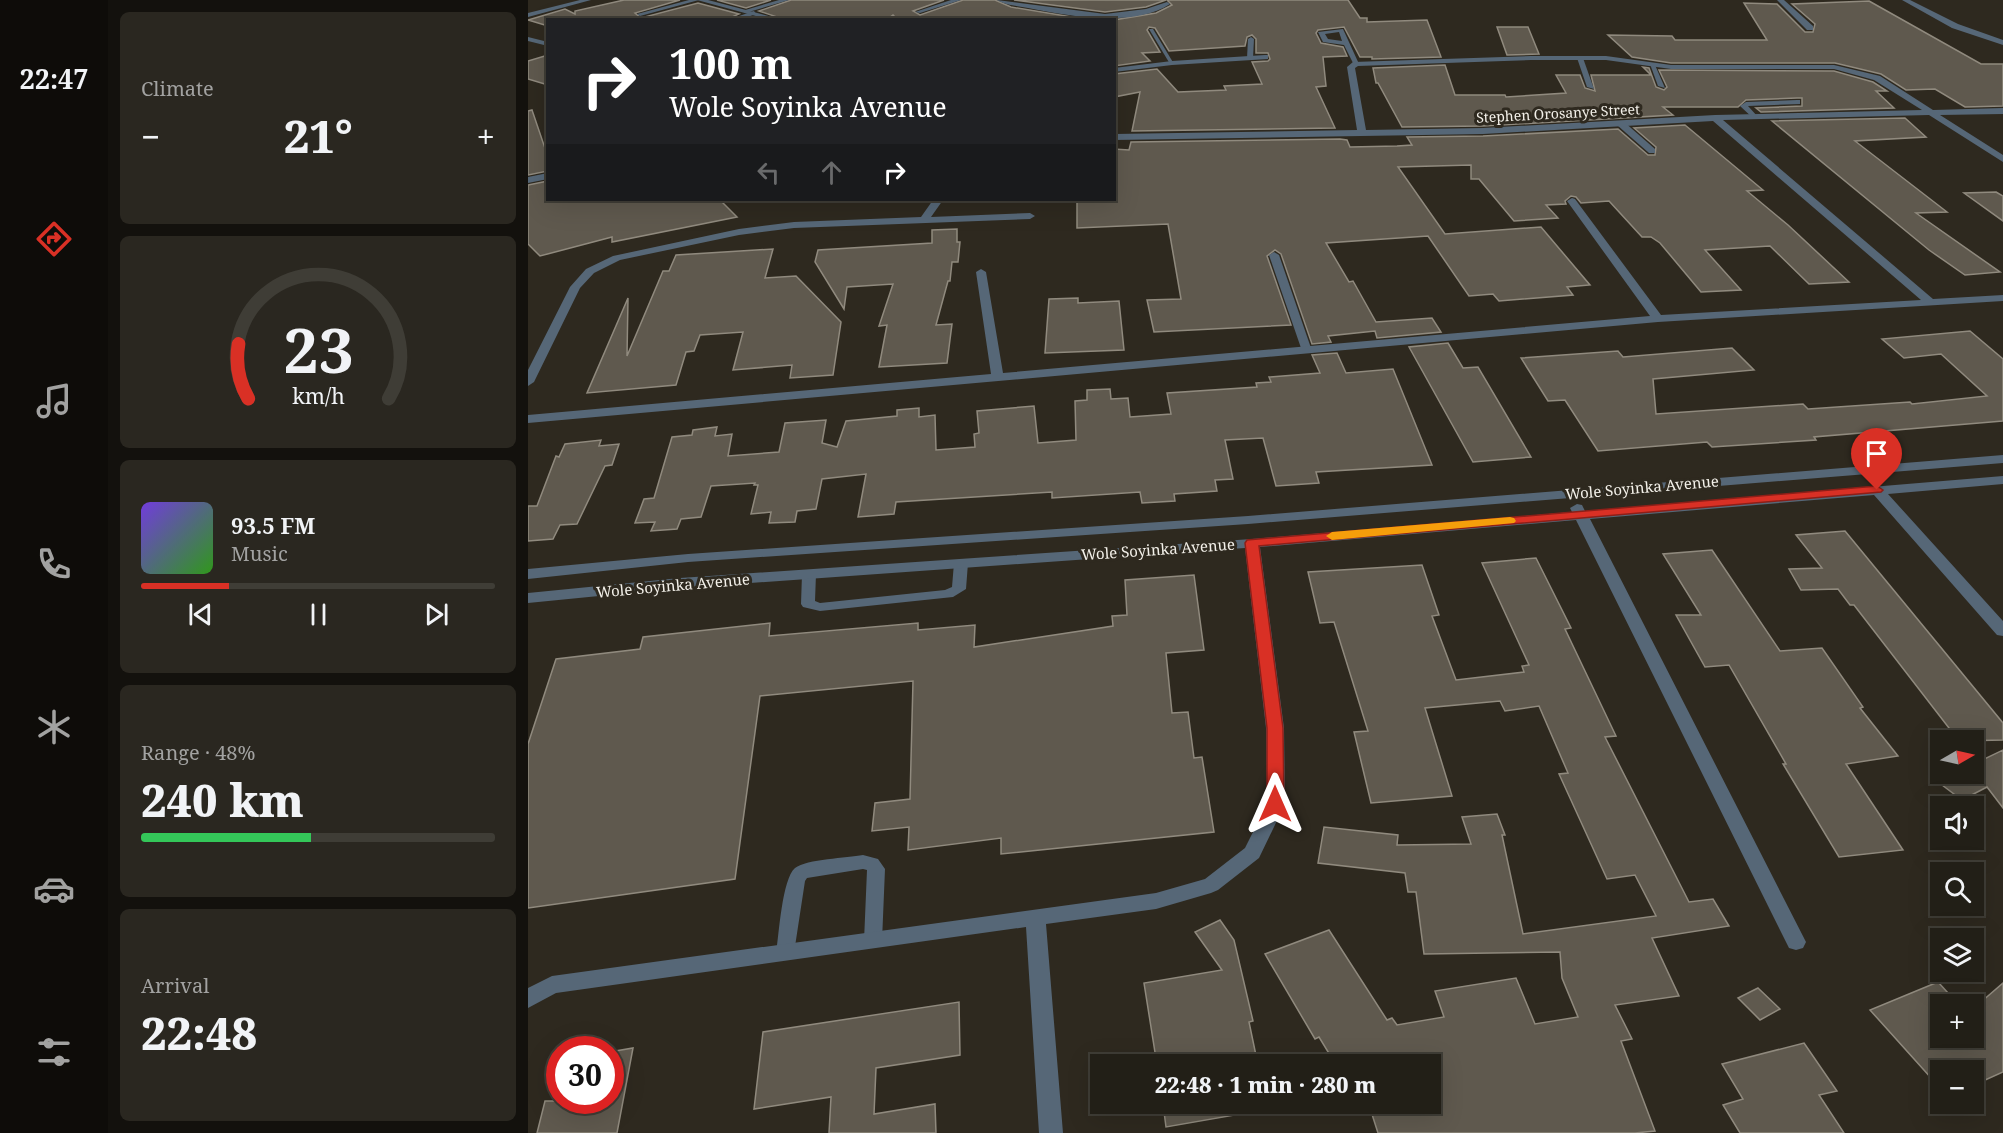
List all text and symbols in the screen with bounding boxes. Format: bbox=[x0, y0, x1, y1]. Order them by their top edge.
text: 100 m bbox=[669, 34, 793, 91]
icon: right bbox=[570, 42, 648, 120]
text: 22:47 bbox=[19, 60, 89, 97]
text: Climate bbox=[141, 75, 214, 102]
text: Wole Soyinka Avenue bbox=[669, 88, 947, 125]
street label: Stephen Orosanye Street bbox=[1476, 99, 1640, 127]
text: 21° bbox=[284, 105, 353, 166]
text: − bbox=[141, 114, 160, 159]
text: + bbox=[477, 114, 495, 159]
icon: left bbox=[752, 156, 785, 189]
icon: ahead bbox=[815, 156, 848, 189]
icon: right bbox=[878, 156, 911, 189]
icon: directions bbox=[33, 218, 75, 260]
text: 23 bbox=[283, 306, 353, 391]
icon: music bbox=[33, 380, 75, 422]
text: km/h bbox=[292, 382, 345, 411]
pin bbox=[1851, 428, 1902, 490]
icon: arrive bbox=[1860, 437, 1893, 470]
street label: Wole Soyinka Avenue bbox=[1564, 470, 1720, 504]
text: 93.5 FM bbox=[231, 510, 315, 540]
street label: Wole Soyinka Avenue bbox=[1080, 534, 1236, 564]
text: Music bbox=[231, 540, 288, 567]
icon: phone bbox=[33, 543, 75, 585]
street label: Wole Soyinka Avenue bbox=[595, 568, 751, 602]
icon: previous bbox=[184, 598, 217, 631]
icon: pause bbox=[302, 598, 335, 631]
icon: next bbox=[420, 598, 453, 631]
icon: climate bbox=[33, 706, 75, 748]
north arrow bbox=[1930, 730, 1984, 784]
map controls bbox=[1930, 730, 1984, 1114]
text: Range · 48% bbox=[141, 739, 255, 766]
text: 240 km bbox=[141, 769, 304, 830]
position arrow bbox=[1243, 772, 1307, 836]
button: sound bbox=[1930, 796, 1984, 850]
button: search bbox=[1930, 862, 1984, 916]
icon: car bbox=[33, 868, 75, 910]
button: layers bbox=[1930, 928, 1984, 982]
text: Arrival bbox=[141, 972, 209, 999]
button: + bbox=[1930, 994, 1984, 1048]
text: 22:48 bbox=[141, 1002, 257, 1063]
icon: filters bbox=[33, 1031, 75, 1073]
speed limit sign: 30 bbox=[546, 1036, 624, 1114]
button: − bbox=[1930, 1060, 1984, 1114]
text: 22:48 · 1 min · 280 m bbox=[1155, 1069, 1376, 1099]

